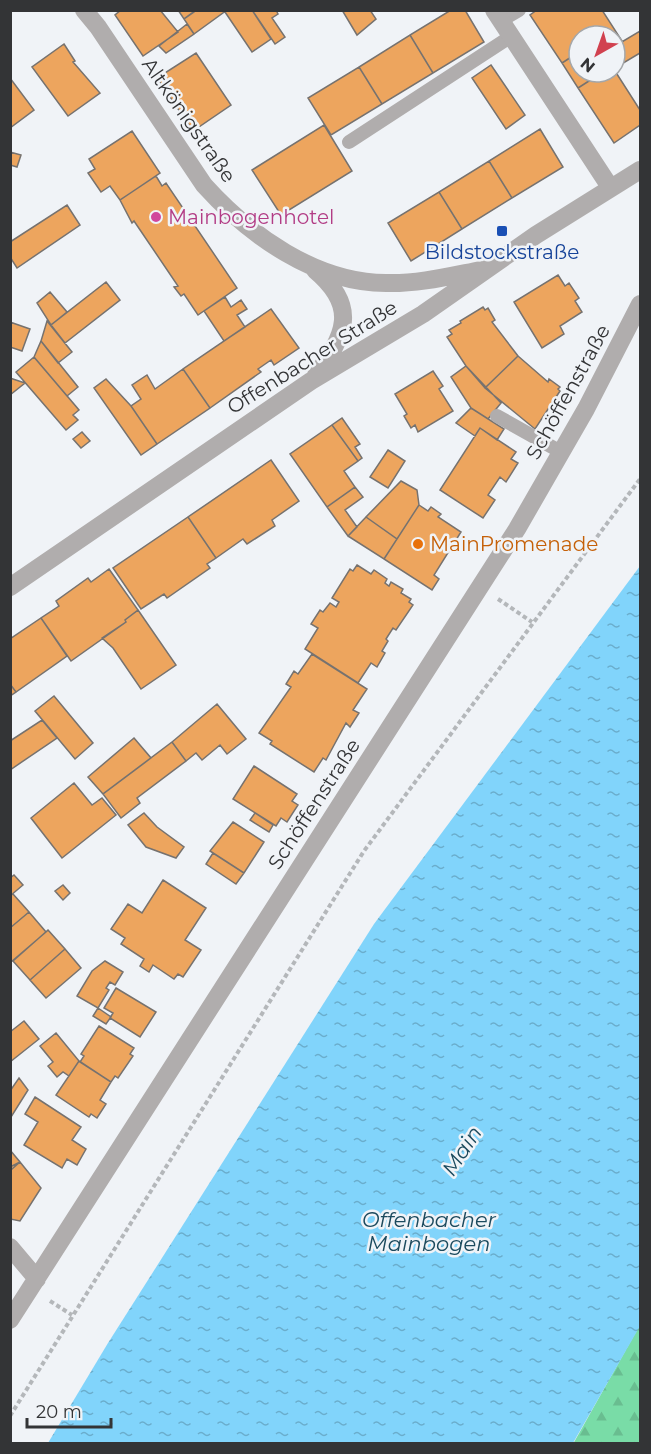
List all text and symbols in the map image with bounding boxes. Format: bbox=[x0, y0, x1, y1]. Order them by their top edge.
north arrow bbox=[567, 24, 627, 84]
street label: Altkönigstraße bbox=[137, 53, 241, 187]
text: N bbox=[577, 54, 599, 77]
place label: Mainbogenhotel bbox=[168, 205, 334, 229]
marker: Mainbogenhotel bbox=[149, 210, 163, 224]
marker: Bildstockstraße bbox=[495, 224, 509, 238]
place label: Bildstockstraße bbox=[425, 240, 579, 264]
street label: Offenbacher Straße bbox=[223, 295, 401, 419]
street label: Schöffenstraße bbox=[521, 320, 615, 464]
place label: MainPromenade bbox=[430, 532, 598, 556]
marker: MainPromenade bbox=[411, 537, 425, 551]
street label: Schöffenstraße bbox=[263, 734, 365, 874]
water label: Main bbox=[436, 1121, 487, 1180]
water label: Offenbacher Mainbogen bbox=[362, 1207, 497, 1256]
scale bar bbox=[27, 1391, 111, 1429]
text: 20 m bbox=[36, 1401, 82, 1423]

